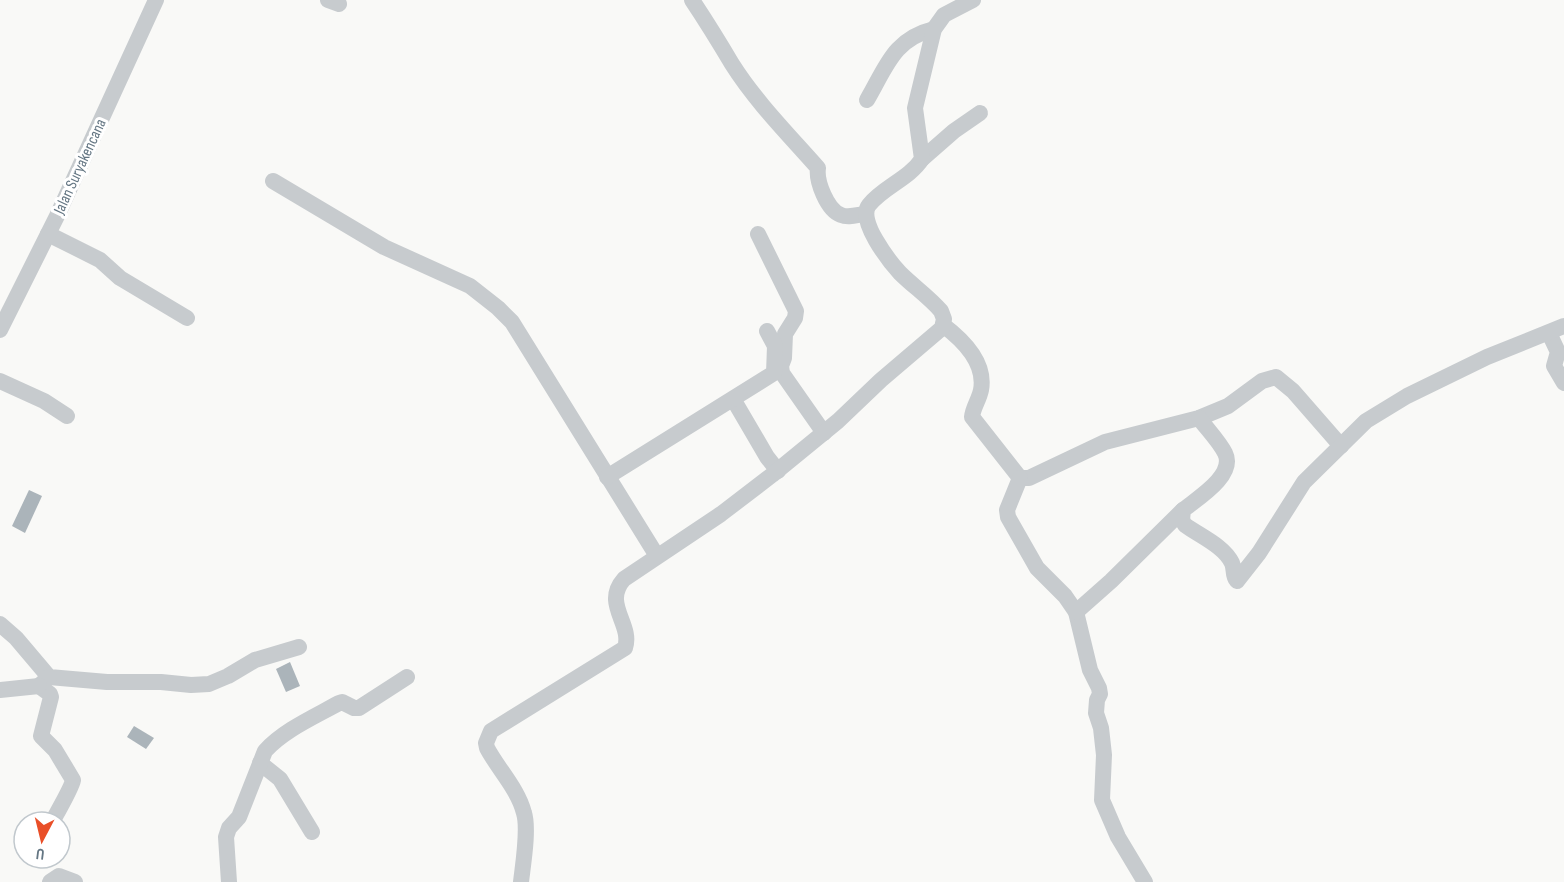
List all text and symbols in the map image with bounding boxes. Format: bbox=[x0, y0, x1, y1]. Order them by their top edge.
street label: Jalan Suryakencana bbox=[50, 116, 111, 218]
north arrow bbox=[12, 810, 72, 870]
text: U bbox=[35, 843, 46, 863]

